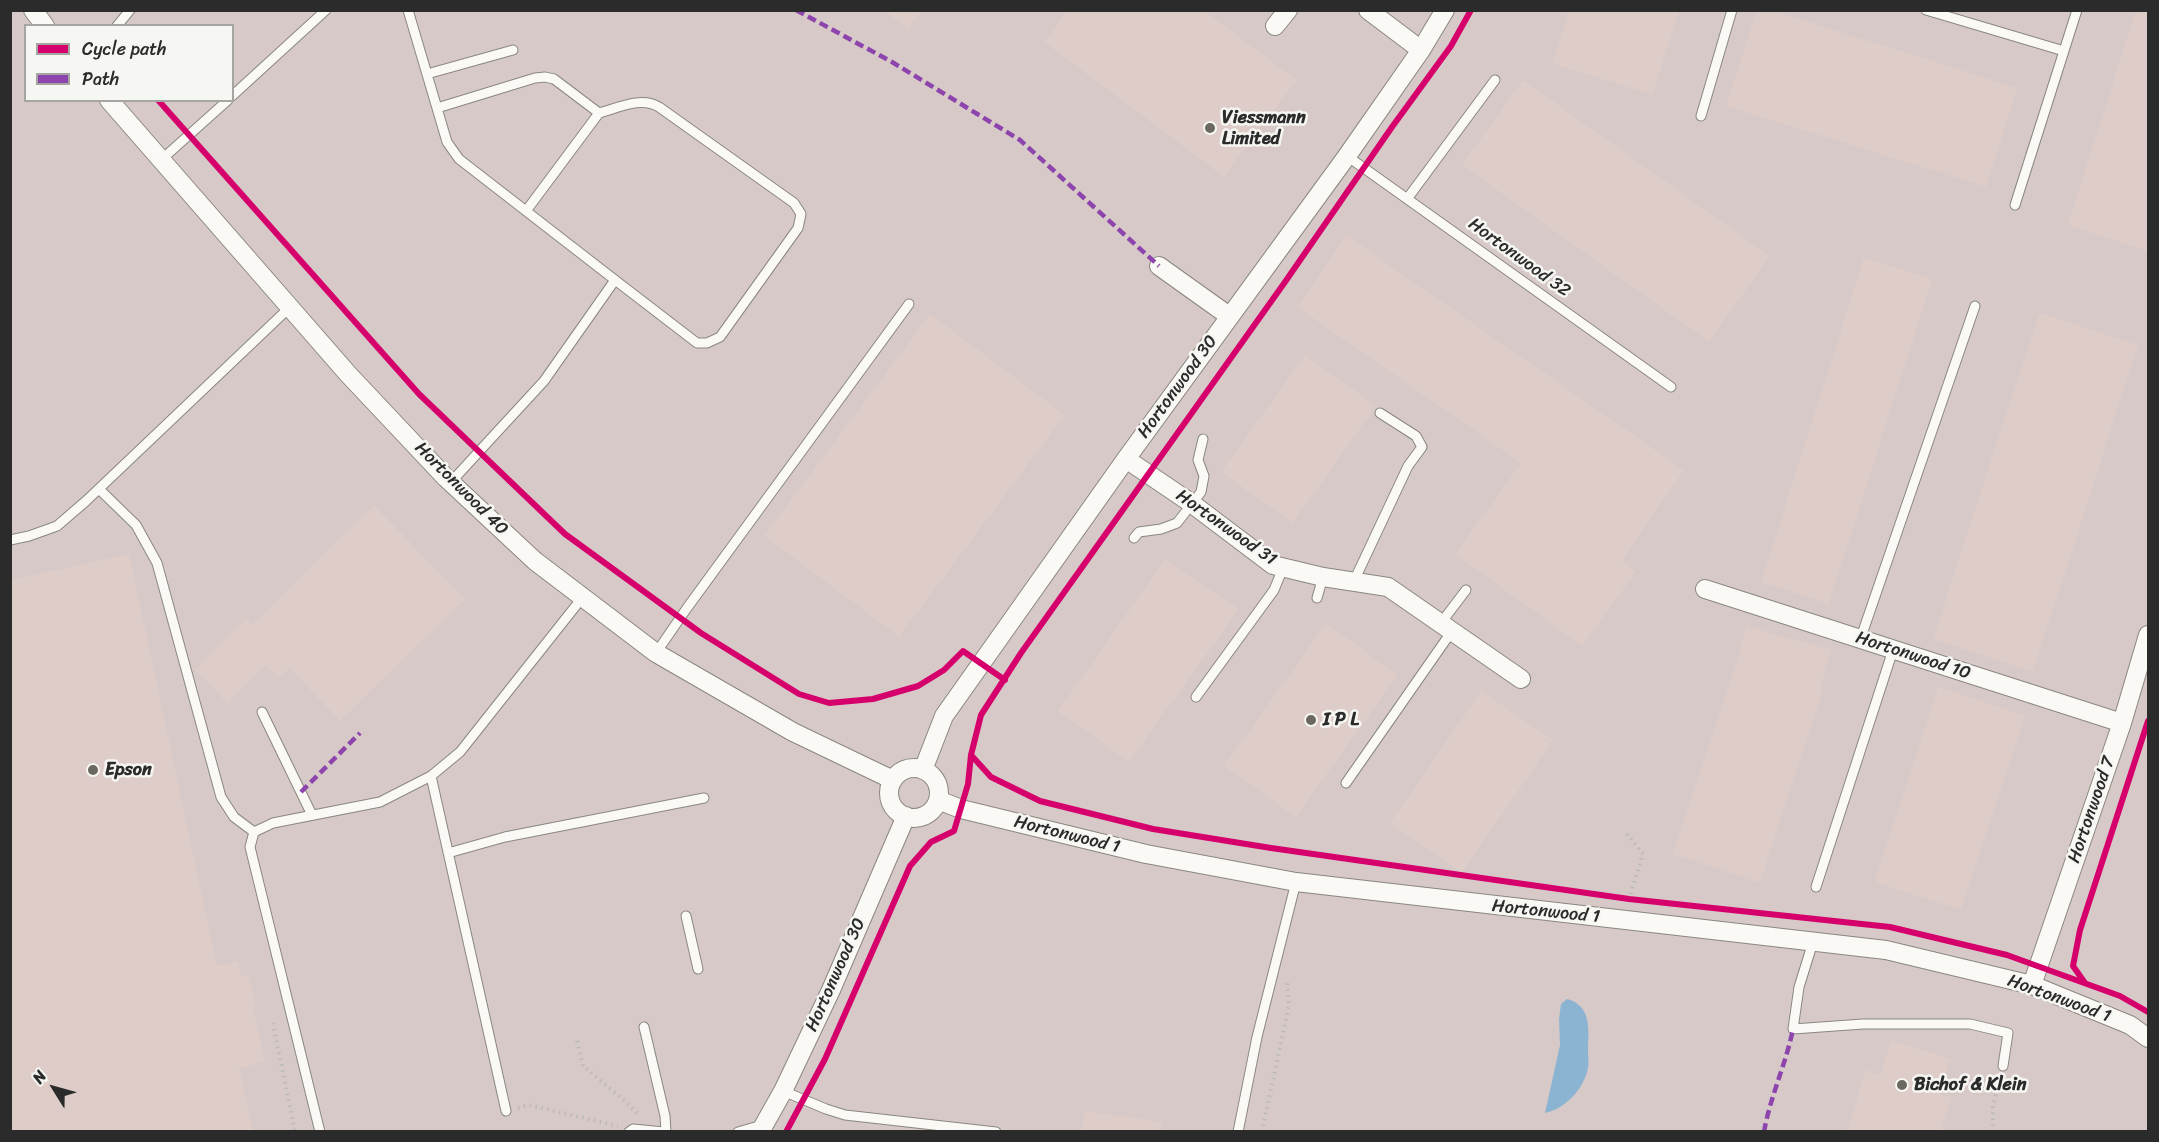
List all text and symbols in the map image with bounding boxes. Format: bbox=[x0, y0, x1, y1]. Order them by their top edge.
legend bbox=[24, 24, 234, 102]
text: Cycle path bbox=[82, 33, 166, 65]
text: Path bbox=[82, 63, 119, 95]
place label: Viessmann Limited bbox=[1222, 107, 1306, 150]
marker: Viessmann Limited bbox=[1203, 121, 1217, 135]
street label: Hortonwood 32 bbox=[1464, 214, 1574, 302]
street label: Hortonwood 30 bbox=[1133, 331, 1223, 443]
street label: Hortonwood 40 bbox=[410, 438, 512, 540]
street label: Hortonwood 31 bbox=[1171, 485, 1281, 571]
street label: Hortonwood 10 bbox=[1853, 627, 1973, 685]
place label: I P L bbox=[1323, 709, 1359, 731]
marker: I P L bbox=[1304, 713, 1318, 727]
street label: Hortonwood 7 bbox=[2064, 754, 2120, 866]
place label: Epson bbox=[105, 759, 152, 781]
marker: Epson bbox=[86, 763, 100, 777]
street label: Hortonwood 1 bbox=[1012, 811, 1122, 859]
street label: Hortonwood 1 bbox=[1491, 896, 1601, 928]
street label: Hortonwood 30 bbox=[801, 915, 871, 1035]
street label: Hortonwood 1 bbox=[2004, 970, 2114, 1028]
north arrow bbox=[24, 1058, 84, 1118]
text: N bbox=[24, 1064, 54, 1090]
place label: Bichof & Klein bbox=[1914, 1074, 2026, 1096]
marker: Bichof & Klein bbox=[1895, 1078, 1909, 1092]

